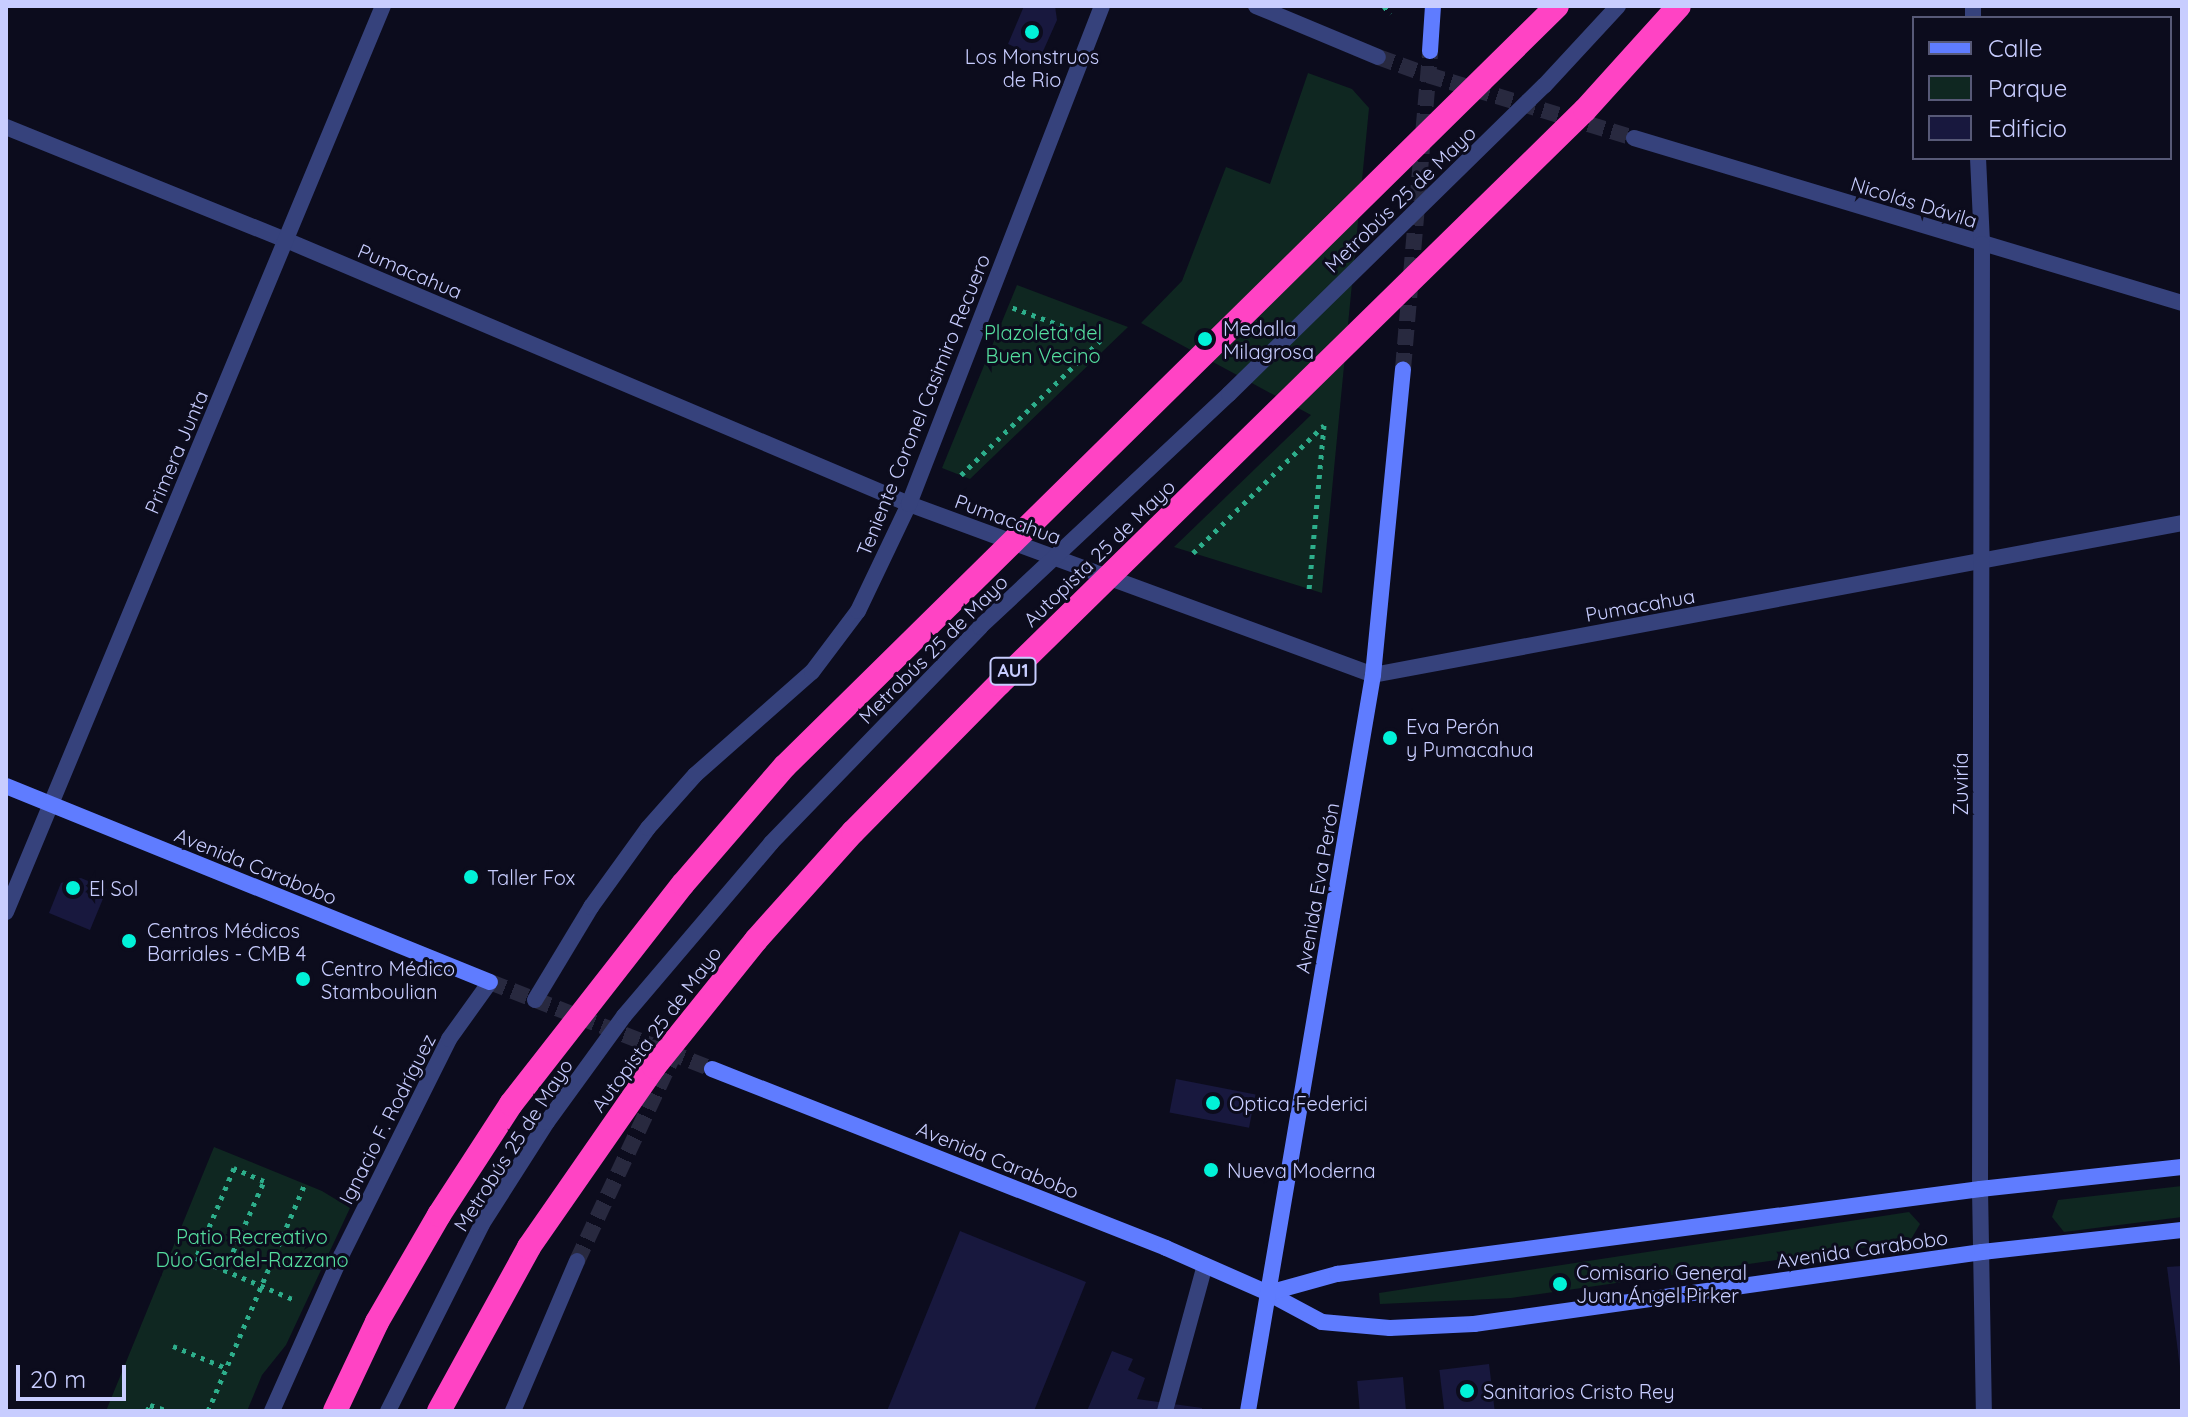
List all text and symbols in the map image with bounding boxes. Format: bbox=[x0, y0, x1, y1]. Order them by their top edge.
legend bbox=[1912, 16, 2172, 160]
marker: Los Monstruos de Rio bbox=[1023, 23, 1041, 41]
text: Calle bbox=[1988, 33, 2043, 63]
place label: Los Monstruos de Rio bbox=[965, 44, 1099, 91]
text: Parque bbox=[1988, 73, 2067, 103]
text: Edificio bbox=[1988, 113, 2067, 143]
street label: Metrobús 25 de Mayo bbox=[1320, 121, 1480, 277]
street label: Nicolás Dávila bbox=[1848, 171, 1980, 233]
street label: Pumacahua bbox=[354, 238, 466, 304]
street label: Teniente Coronel Casimiro Recuero bbox=[851, 250, 995, 560]
place label: Medalla Milagrosa bbox=[1223, 316, 1314, 363]
park label: Plazoleta del Buen Vecino bbox=[984, 321, 1102, 368]
marker: Medalla Milagrosa bbox=[1194, 328, 1216, 350]
street label: Primera Junta bbox=[139, 387, 213, 517]
street label: Autopista 25 de Mayo bbox=[1018, 474, 1180, 632]
street label: Pumacahua bbox=[952, 489, 1064, 549]
street label: Metrobús 25 de Mayo bbox=[854, 570, 1012, 728]
street label: Pumacahua bbox=[1583, 584, 1697, 626]
road number: AU1 bbox=[989, 657, 1037, 685]
place label: Eva Perón y Pumacahua bbox=[1406, 714, 1534, 761]
marker: Eva Perón y Pumacahua bbox=[1381, 729, 1399, 747]
street label: Zuviría bbox=[1948, 752, 1972, 816]
street label: Avenida Eva Perón bbox=[1290, 801, 1344, 975]
street label: Avenida Carabobo bbox=[171, 822, 341, 910]
place label: Taller Fox bbox=[487, 865, 575, 889]
marker: Taller Fox bbox=[462, 868, 480, 886]
place label: El Sol bbox=[89, 876, 138, 900]
marker: El Sol bbox=[64, 879, 82, 897]
place label: Centros Médicos Barriales - CMB 4 bbox=[147, 918, 306, 965]
marker: Centros Médicos Barriales - CMB 4 bbox=[118, 930, 140, 952]
street label: Autopista 25 de Mayo bbox=[586, 941, 726, 1117]
place label: Centro Médico Stamboulian bbox=[321, 956, 455, 1003]
marker: Centro Médico Stamboulian bbox=[292, 968, 314, 990]
street label: Ignacio F. Rodríguez bbox=[334, 1030, 440, 1208]
street label: Metrobús 25 de Mayo bbox=[448, 1054, 578, 1236]
place label: Optica Federici bbox=[1229, 1091, 1368, 1115]
marker: Optica Federici bbox=[1204, 1094, 1222, 1112]
street label: Avenida Carabobo bbox=[913, 1116, 1083, 1204]
place label: Nueva Moderna bbox=[1227, 1158, 1376, 1182]
marker: Nueva Moderna bbox=[1202, 1161, 1220, 1179]
park label: Patio Recreativo Dúo Gardel-Razzano bbox=[155, 1224, 349, 1271]
street label: Avenida Carabobo bbox=[1775, 1225, 1949, 1273]
place label: Comisario General Juan Ángel Pirker bbox=[1576, 1260, 1747, 1307]
marker: Comisario General Juan Ángel Pirker bbox=[1551, 1275, 1569, 1293]
scale bar bbox=[20, 1349, 130, 1399]
text: 20 m bbox=[30, 1364, 86, 1394]
place label: Sanitarios Cristo Rey bbox=[1483, 1379, 1674, 1403]
marker: Sanitarios Cristo Rey bbox=[1458, 1382, 1476, 1400]

